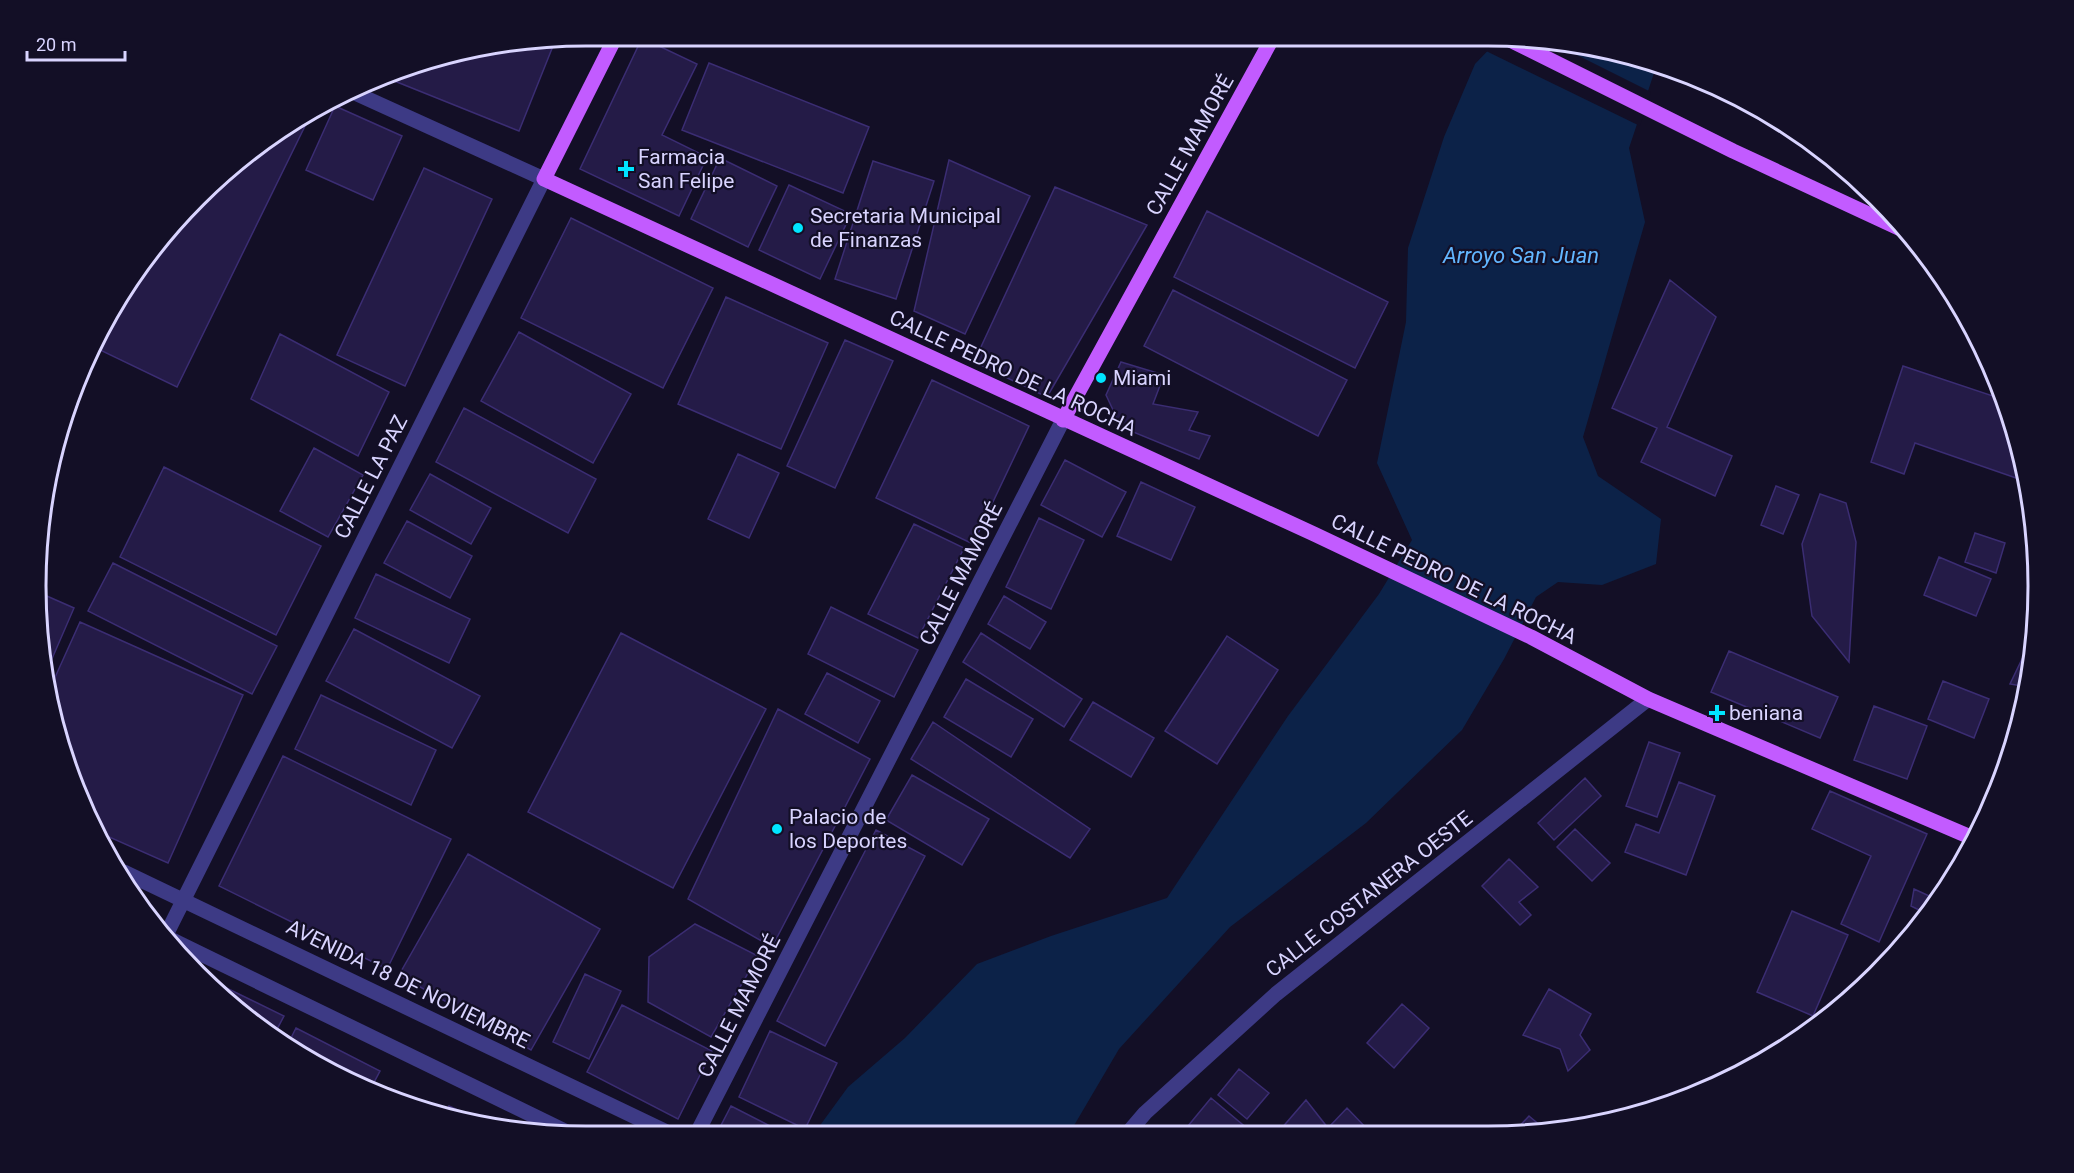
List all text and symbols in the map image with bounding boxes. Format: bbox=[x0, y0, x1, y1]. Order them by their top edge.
scale bar bbox=[27, 24, 124, 62]
text: 20 m bbox=[36, 34, 76, 55]
street label: CALLE MAMORÉ bbox=[1141, 70, 1239, 219]
place label: Farmacia San Felipe bbox=[638, 145, 734, 193]
marker: Farmacia San Felipe bbox=[619, 162, 633, 176]
place label: Secretaria Municipal de Finanzas bbox=[810, 204, 1001, 252]
marker: Secretaria Municipal de Finanzas bbox=[791, 221, 805, 235]
water label: Arroyo San Juan bbox=[1442, 243, 1599, 268]
street label: CALLE PEDRO DE LA ROCHA bbox=[886, 305, 1141, 441]
place label: Miami bbox=[1113, 366, 1171, 390]
marker: Miami bbox=[1094, 371, 1108, 385]
street label: CALLE LA PAZ bbox=[330, 411, 412, 543]
street label: CALLE MAMORÉ bbox=[915, 499, 1007, 649]
street label: CALLE PEDRO DE LA ROCHA bbox=[1327, 509, 1581, 649]
place label: beniana bbox=[1729, 701, 1803, 725]
marker: beniana bbox=[1710, 706, 1724, 720]
place label: Palacio de los Deportes bbox=[789, 805, 907, 853]
street label: CALLE COSTANERA OESTE bbox=[1261, 806, 1477, 982]
marker: Palacio de los Deportes bbox=[770, 822, 784, 836]
street label: AVENIDA 18 DE NOVIEMBRE bbox=[283, 915, 534, 1053]
street label: CALLE MAMORÉ bbox=[693, 931, 785, 1081]

